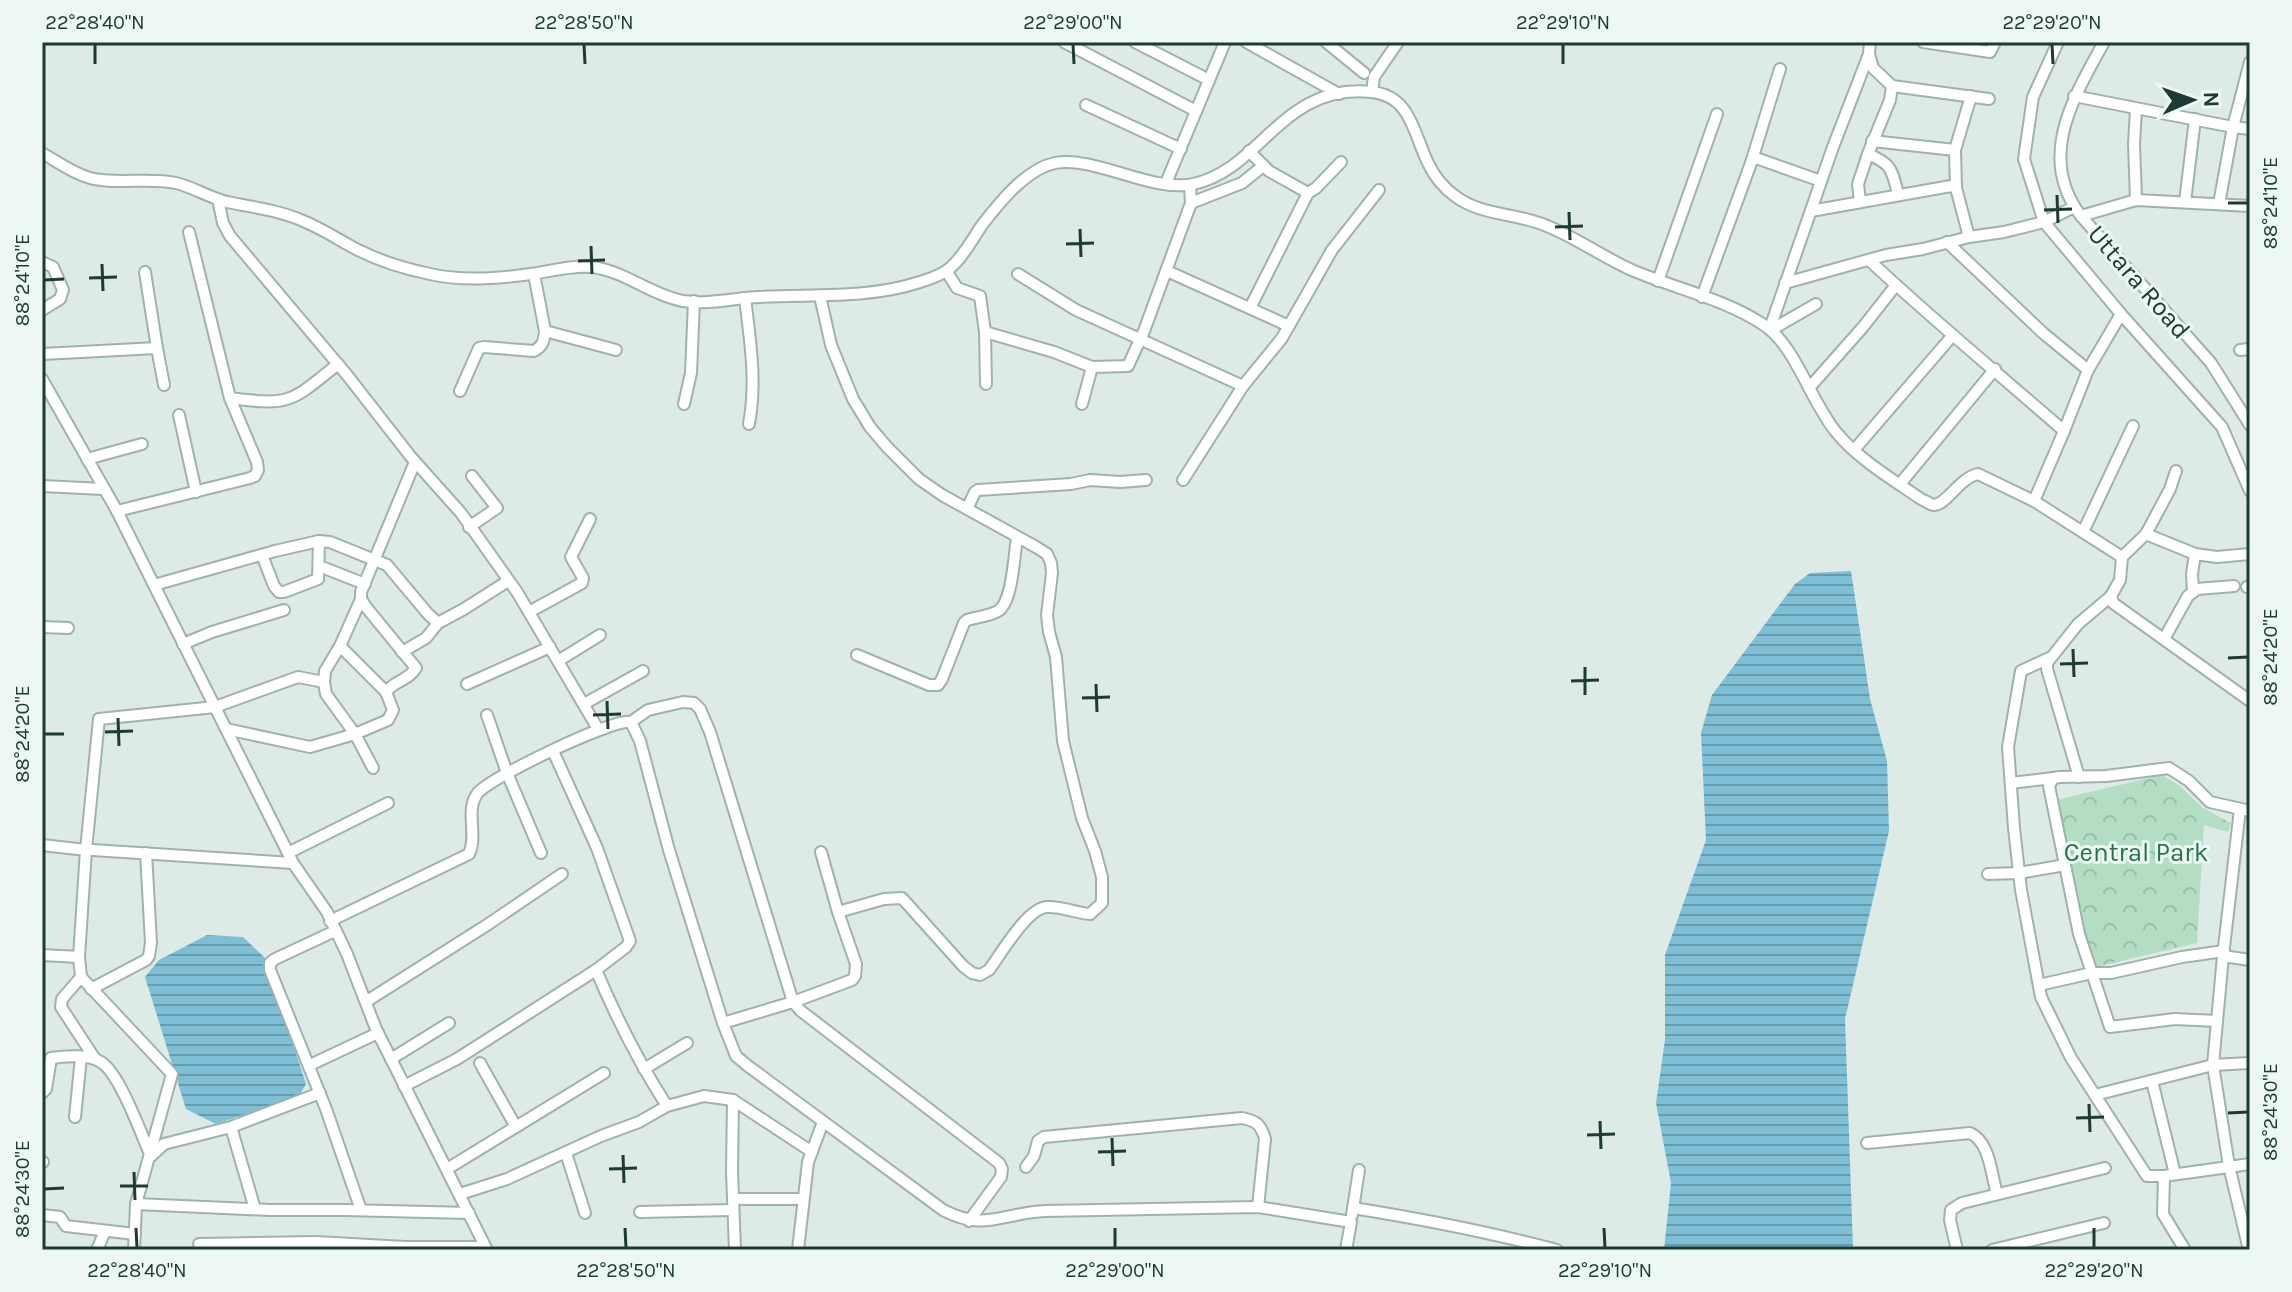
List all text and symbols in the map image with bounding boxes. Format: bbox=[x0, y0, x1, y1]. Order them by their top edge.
text: 22°28'40"N bbox=[45, 11, 145, 34]
text: 22°28'50"N bbox=[534, 11, 634, 34]
text: 22°29'00"N bbox=[1023, 11, 1123, 34]
text: 22°29'10"N bbox=[1516, 11, 1610, 34]
text: 22°29'20"N bbox=[2002, 11, 2102, 34]
north arrow bbox=[2152, 60, 2232, 140]
text: N bbox=[2198, 91, 2224, 108]
text: 88°24'10"E bbox=[2259, 157, 2282, 249]
street label: Uttara Road bbox=[2081, 219, 2197, 345]
text: 88°24'10"E bbox=[11, 234, 34, 326]
text: 88°24'20"E bbox=[2259, 608, 2282, 706]
text: 88°24'20"E bbox=[11, 685, 34, 783]
park label: Central Park bbox=[2064, 837, 2208, 868]
text: 88°24'30"E bbox=[2259, 1063, 2282, 1161]
text: 88°24'30"E bbox=[11, 1140, 34, 1238]
text: 22°28'40"N bbox=[87, 1259, 187, 1282]
text: 22°28'50"N bbox=[576, 1259, 676, 1282]
text: 22°29'00"N bbox=[1065, 1259, 1165, 1282]
text: 22°29'10"N bbox=[1558, 1259, 1652, 1282]
text: 22°29'20"N bbox=[2044, 1259, 2144, 1282]

